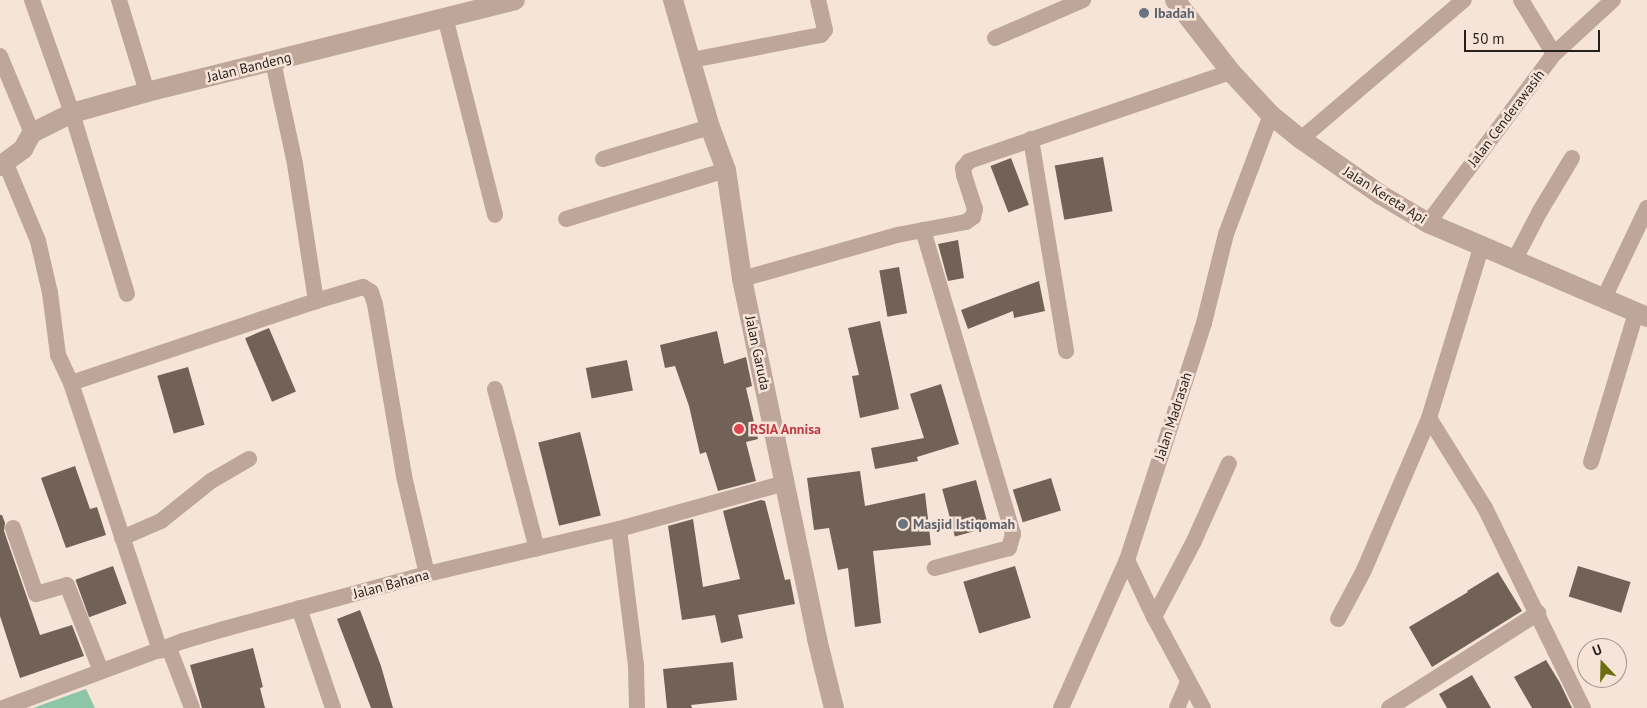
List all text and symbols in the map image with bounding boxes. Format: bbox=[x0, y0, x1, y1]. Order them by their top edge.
place label: Ibadah bbox=[1154, 5, 1195, 21]
marker: Ibadah bbox=[1138, 7, 1150, 19]
scale bar bbox=[1467, 20, 1603, 52]
text: 50 m bbox=[1472, 29, 1505, 48]
street label: Jalan Bandeng bbox=[205, 48, 293, 86]
street label: Jalan Cenderawasih bbox=[1464, 66, 1548, 170]
street label: Jalan Kereta Api bbox=[1340, 163, 1430, 227]
street label: Jalan Garuda bbox=[742, 314, 774, 392]
street label: Jalan Madrasah bbox=[1151, 370, 1195, 462]
place label: RSIA Annisa bbox=[750, 421, 822, 437]
marker: RSIA Annisa bbox=[732, 422, 746, 436]
place label: Masjid Istiqomah bbox=[913, 516, 1015, 532]
marker: Masjid Istiqomah bbox=[897, 518, 909, 530]
street label: Jalan Bahana bbox=[351, 566, 431, 602]
north arrow bbox=[1577, 638, 1627, 688]
text: U bbox=[1590, 640, 1604, 660]

